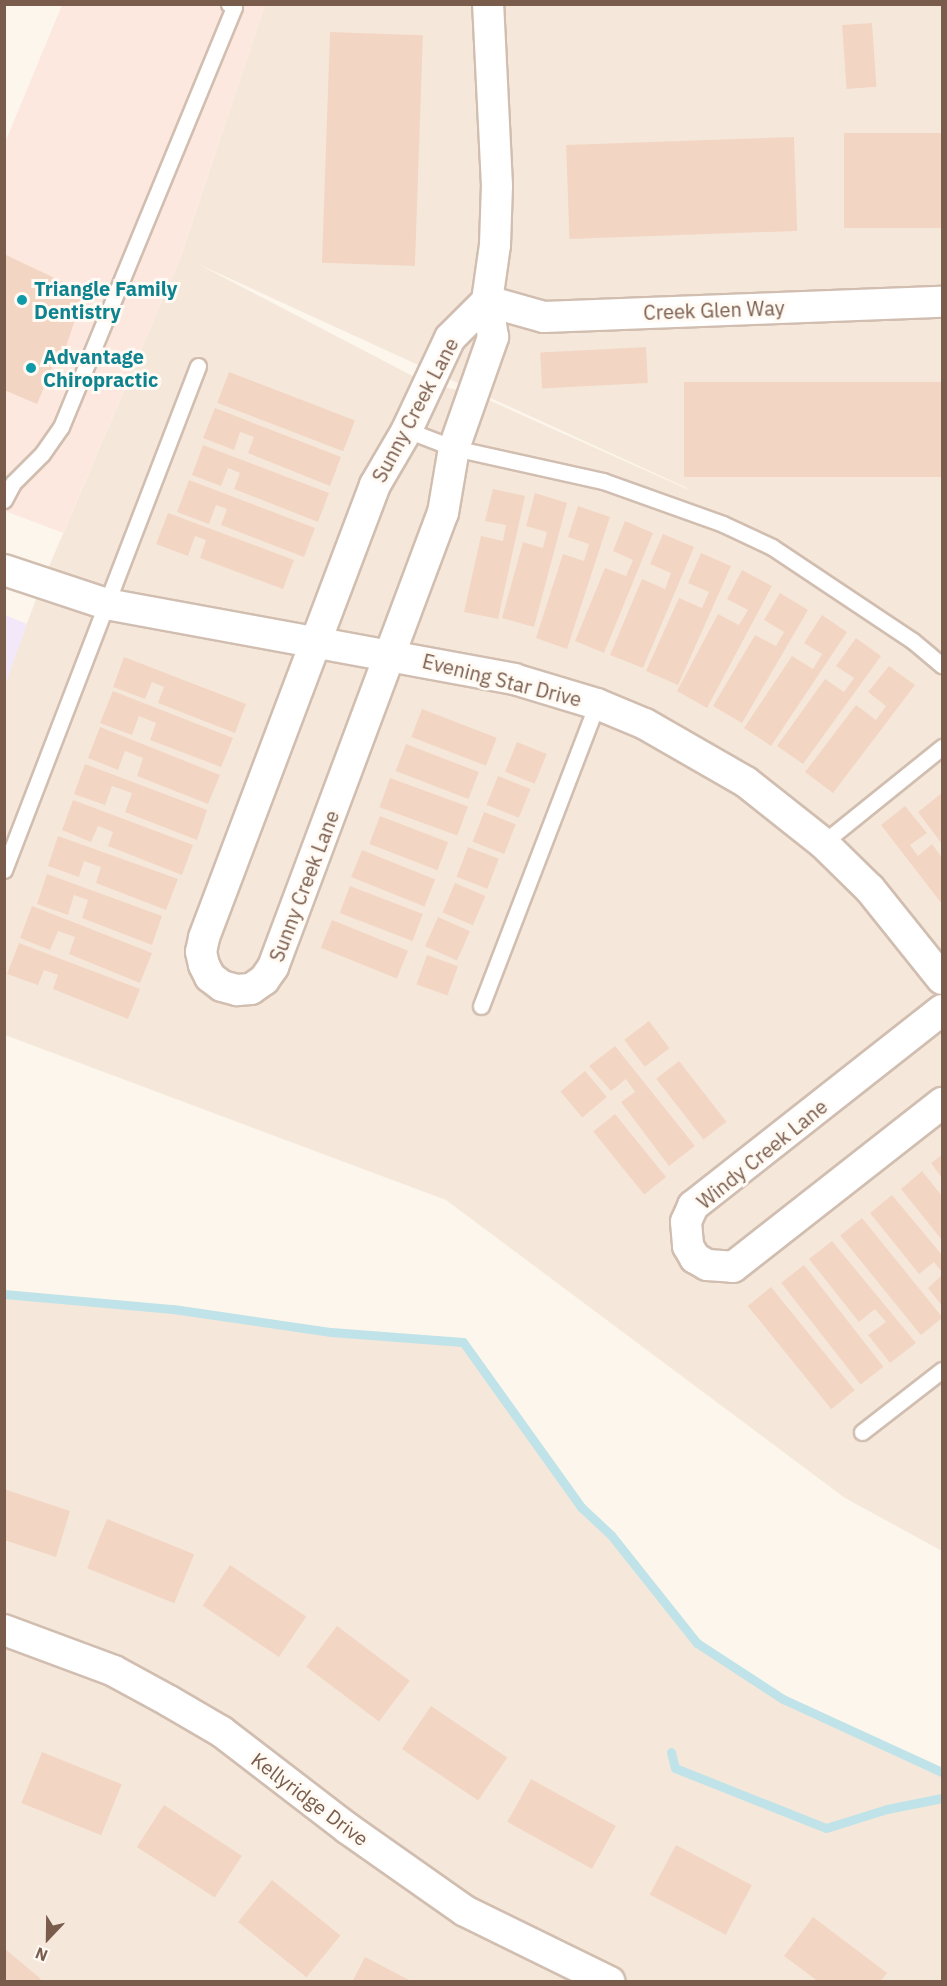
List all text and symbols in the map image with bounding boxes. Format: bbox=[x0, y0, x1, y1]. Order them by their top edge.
place label: Triangle Family Dentistry bbox=[34, 276, 177, 323]
marker: Triangle Family Dentistry bbox=[15, 293, 29, 307]
street label: Creek Glen Way bbox=[643, 296, 785, 324]
street label: Sunny Creek Lane bbox=[367, 334, 463, 486]
place label: Advantage Chiropractic bbox=[43, 344, 158, 391]
marker: Advantage Chiropractic bbox=[24, 361, 38, 375]
street label: Evening Star Drive bbox=[420, 649, 584, 711]
street label: Sunny Creek Lane bbox=[264, 807, 344, 965]
street label: Windy Creek Lane bbox=[692, 1094, 832, 1214]
street label: Kellyridge Drive bbox=[247, 1747, 373, 1851]
north arrow bbox=[18, 1908, 78, 1968]
text: N bbox=[32, 1943, 50, 1966]

